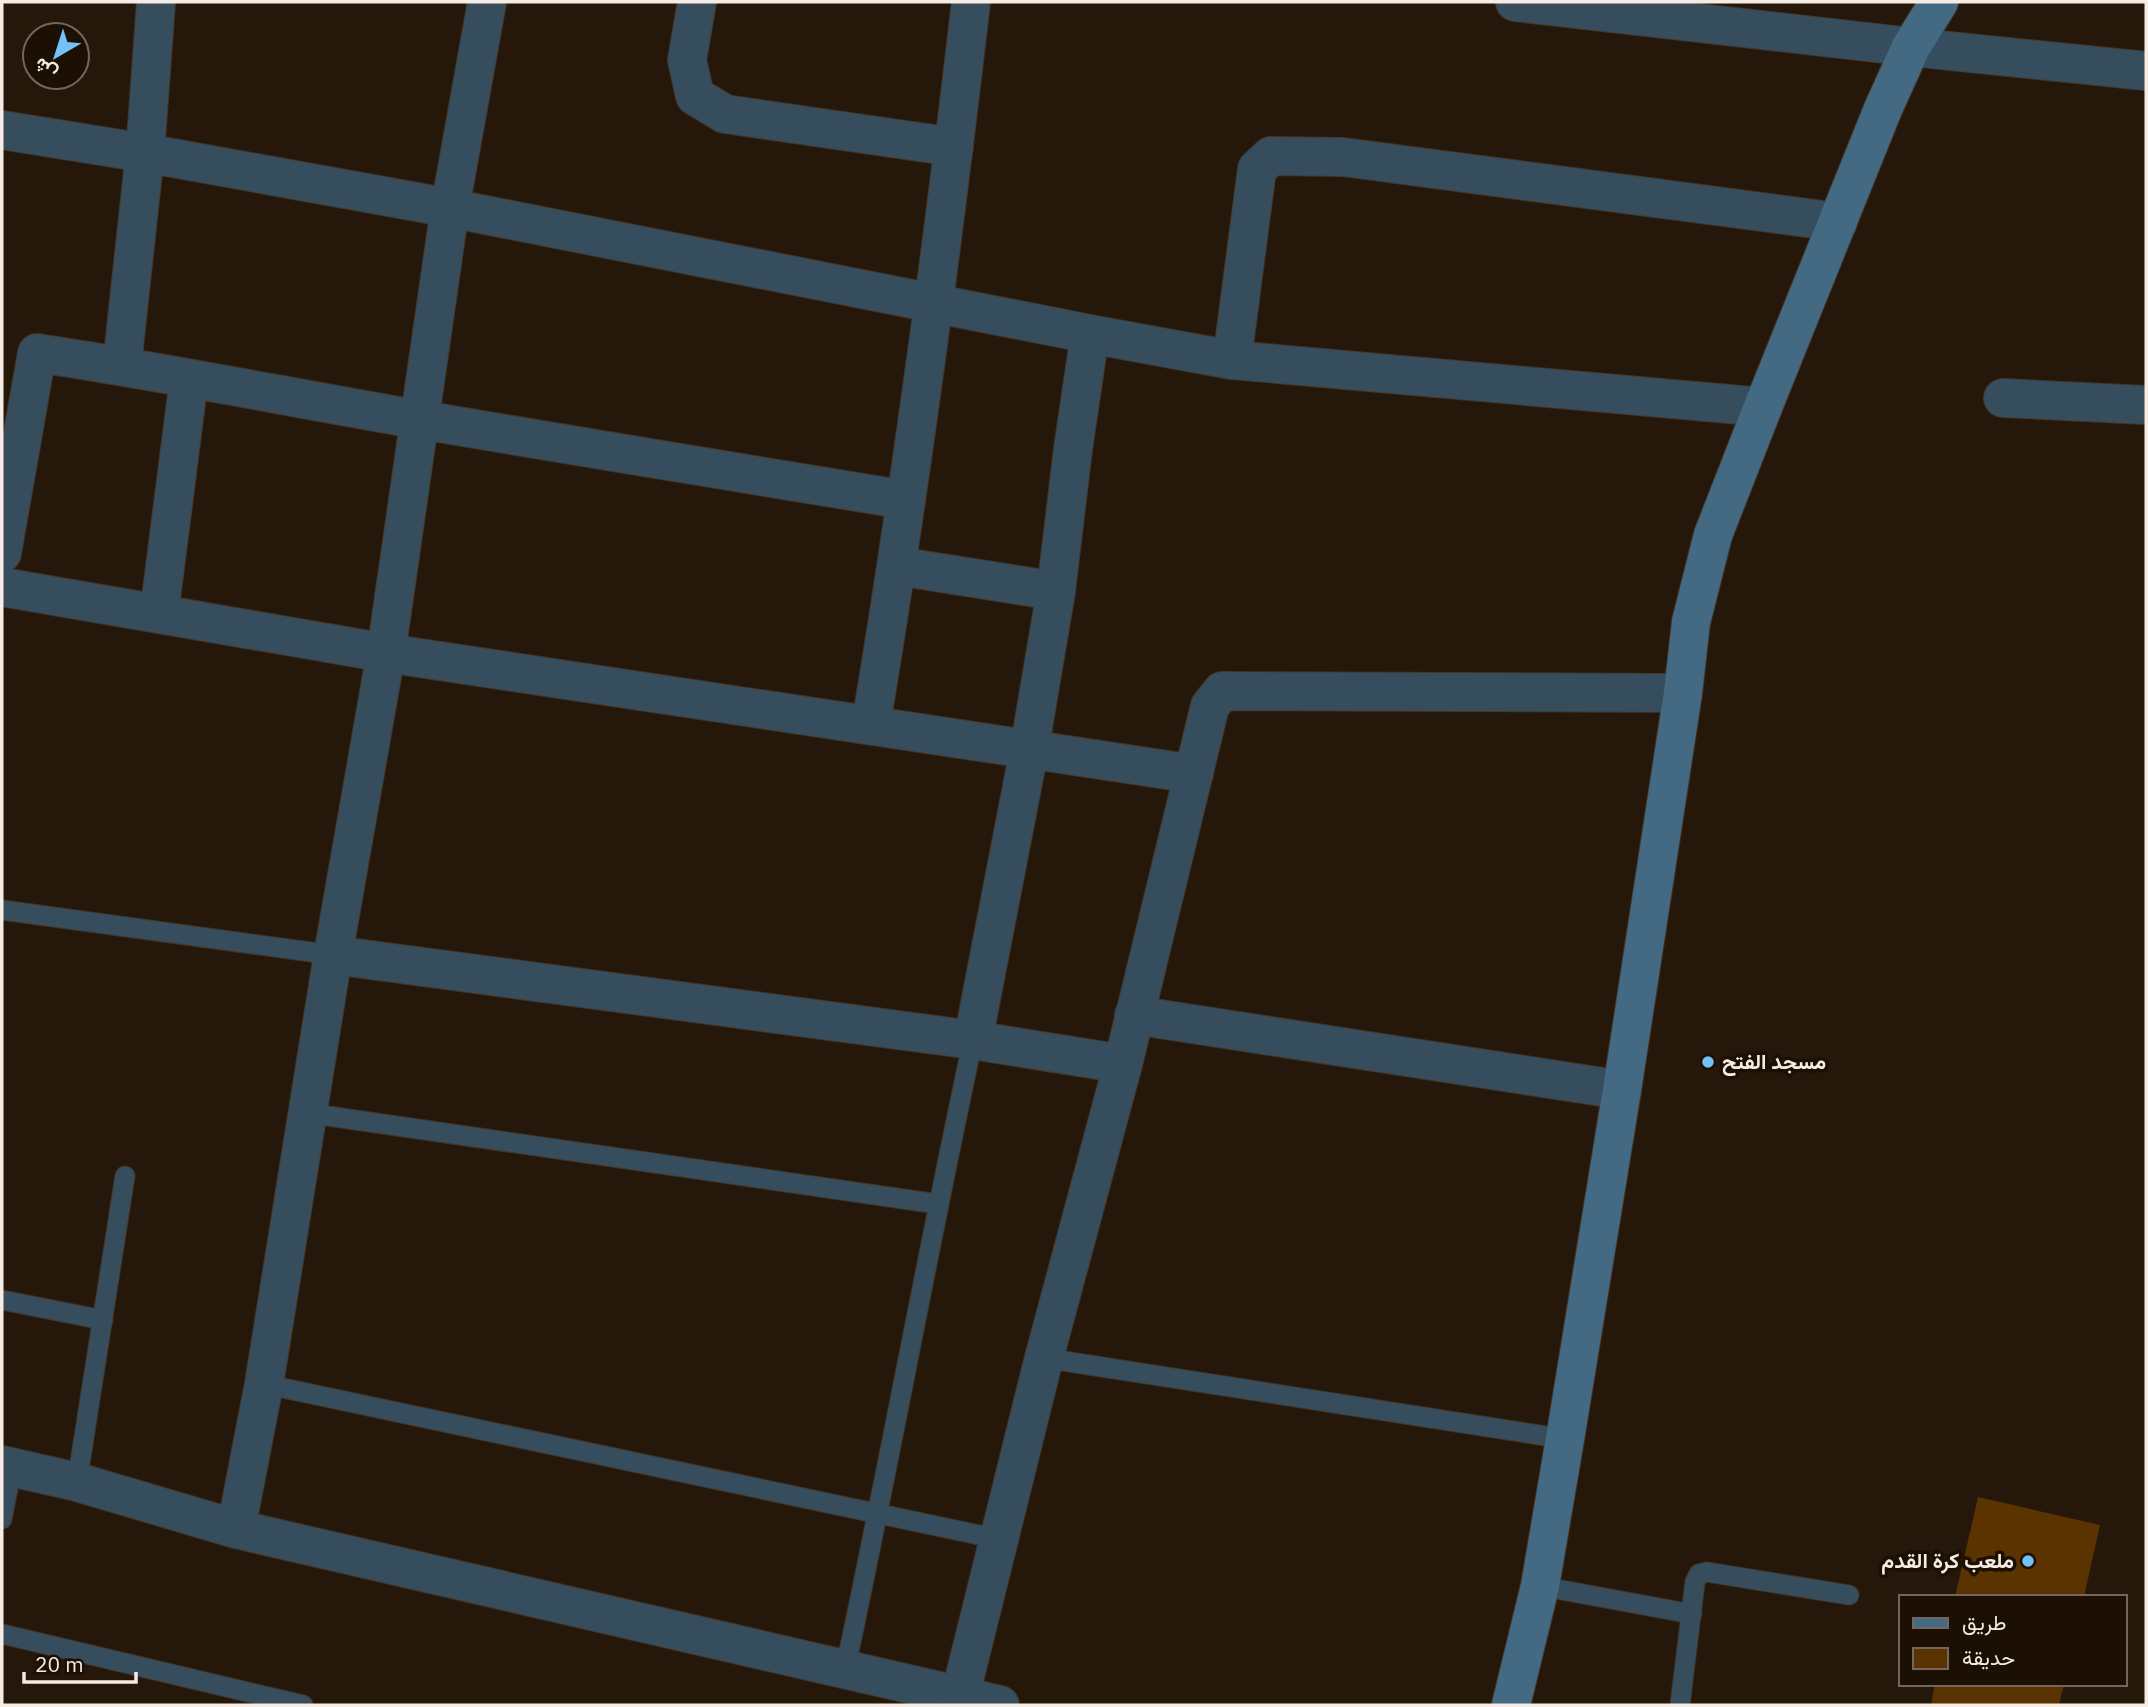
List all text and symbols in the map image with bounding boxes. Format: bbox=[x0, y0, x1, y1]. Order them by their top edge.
north arrow bbox=[21, 21, 91, 91]
text: ش bbox=[29, 53, 62, 86]
place label: مسجد الفتح bbox=[1722, 1047, 1826, 1076]
marker: مسجد الفتح bbox=[1700, 1054, 1716, 1070]
place label: ملعب كرة القدم bbox=[1881, 1546, 2014, 1575]
marker: ملعب كرة القدم bbox=[2020, 1553, 2036, 1569]
legend bbox=[1899, 1595, 2127, 1686]
text: طريق bbox=[1962, 1608, 2007, 1636]
scale bar bbox=[24, 1640, 136, 1684]
text: حديقة bbox=[1962, 1643, 2015, 1671]
text: 20 m bbox=[35, 1650, 84, 1678]

